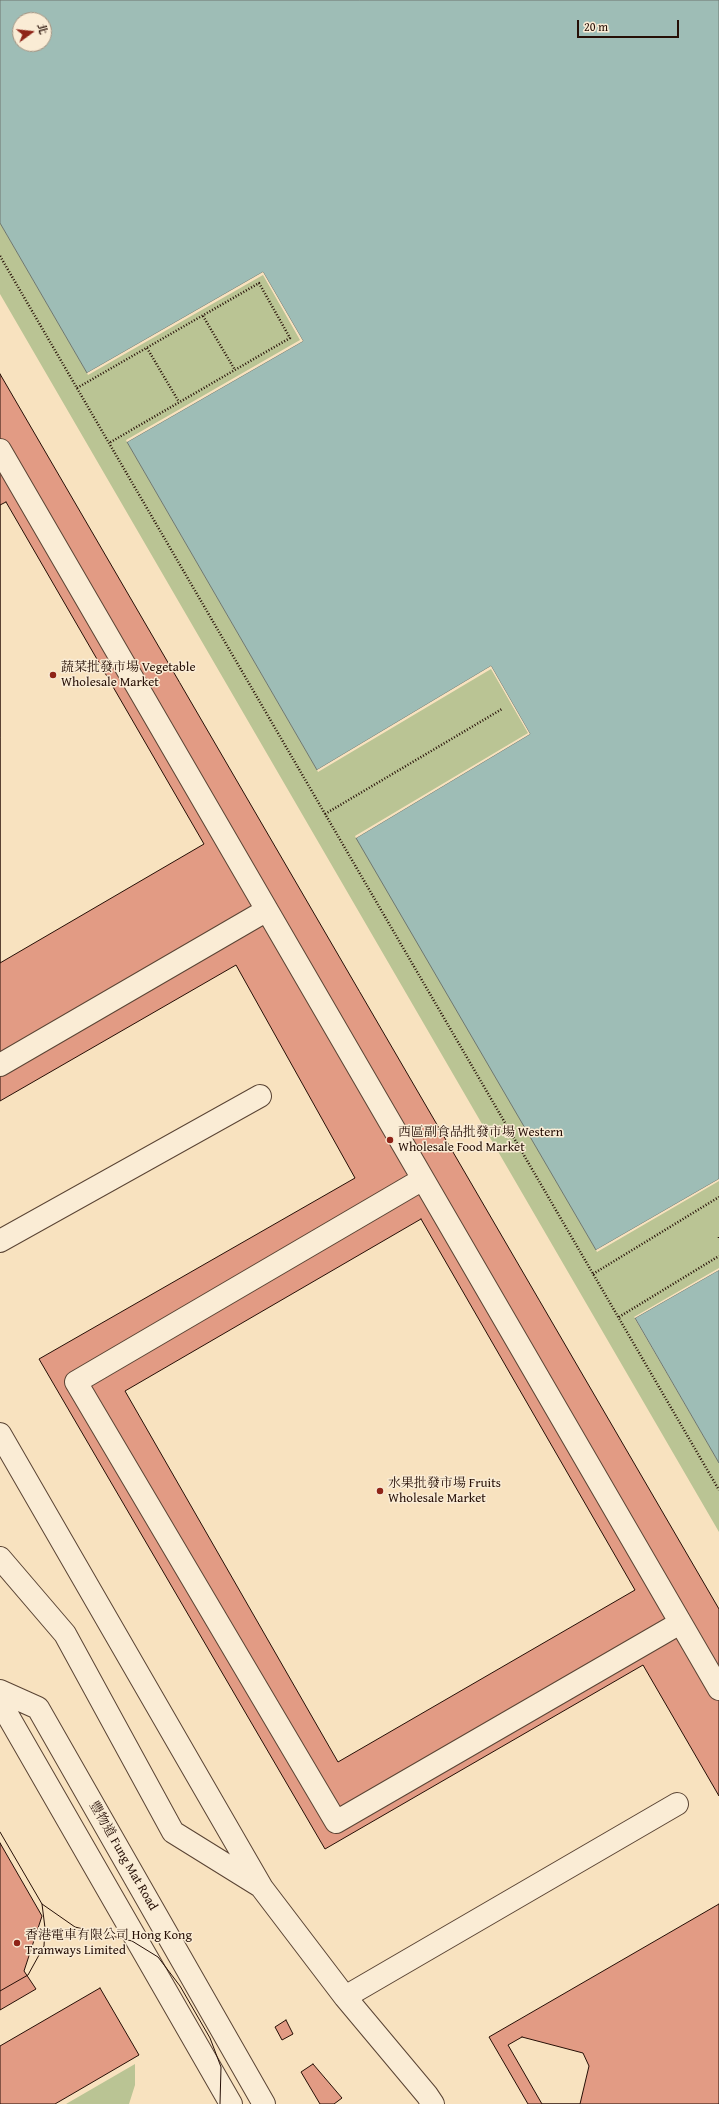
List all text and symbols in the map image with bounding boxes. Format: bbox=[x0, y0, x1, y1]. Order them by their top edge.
north arrow bbox=[12, 12, 52, 52]
scale bar bbox=[579, 12, 681, 38]
text: 20 m bbox=[584, 18, 608, 35]
text: 北 bbox=[33, 22, 52, 37]
place label: 蔬菜批發市場 Vegetable Wholesale Market bbox=[61, 660, 195, 691]
marker: 蔬菜批發市場 Vegetable Wholesale Market bbox=[48, 670, 58, 680]
place label: 西區副食品批發市場 Western Wholesale Food Market bbox=[398, 1125, 563, 1156]
marker: 西區副食品批發市場 Western Wholesale Food Market bbox=[385, 1135, 395, 1145]
place label: 水果批發市場 Fruits Wholesale Market bbox=[388, 1476, 501, 1507]
marker: 水果批發市場 Fruits Wholesale Market bbox=[375, 1486, 385, 1496]
street label: 豐物道 Fung Mat Road bbox=[85, 1799, 161, 1913]
place label: 香港電車有限公司 Hong Kong Tramways Limited bbox=[25, 1928, 192, 1959]
marker: 香港電車有限公司 Hong Kong Tramways Limited bbox=[12, 1938, 22, 1948]

